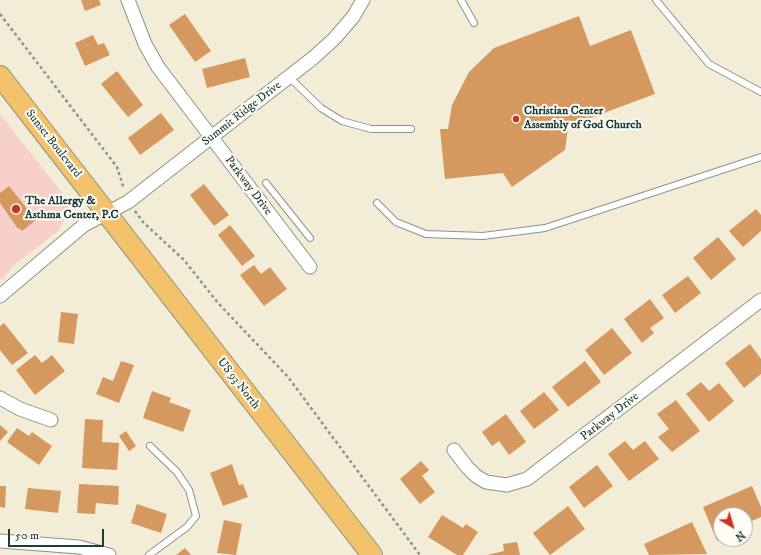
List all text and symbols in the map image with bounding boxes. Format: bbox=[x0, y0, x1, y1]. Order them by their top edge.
street label: Summit Ridge Drive bbox=[199, 79, 285, 149]
place label: Christian Center Assembly of God Church bbox=[524, 105, 642, 133]
street label: Sunset Boulevard bbox=[22, 107, 84, 181]
marker: Christian Center Assembly of God Church bbox=[511, 114, 521, 124]
street label: Parkway Drive bbox=[221, 154, 275, 218]
place label: The Allergy & Asthma Center, P.C bbox=[25, 195, 119, 223]
marker: The Allergy & Asthma Center, P.C bbox=[10, 203, 22, 215]
street label: US 93 North bbox=[213, 355, 263, 413]
street label: Parkway Drive bbox=[578, 390, 642, 444]
north arrow bbox=[713, 507, 753, 547]
scale bar bbox=[10, 521, 106, 547]
text: N bbox=[732, 527, 748, 544]
text: 50 m bbox=[15, 528, 39, 543]

